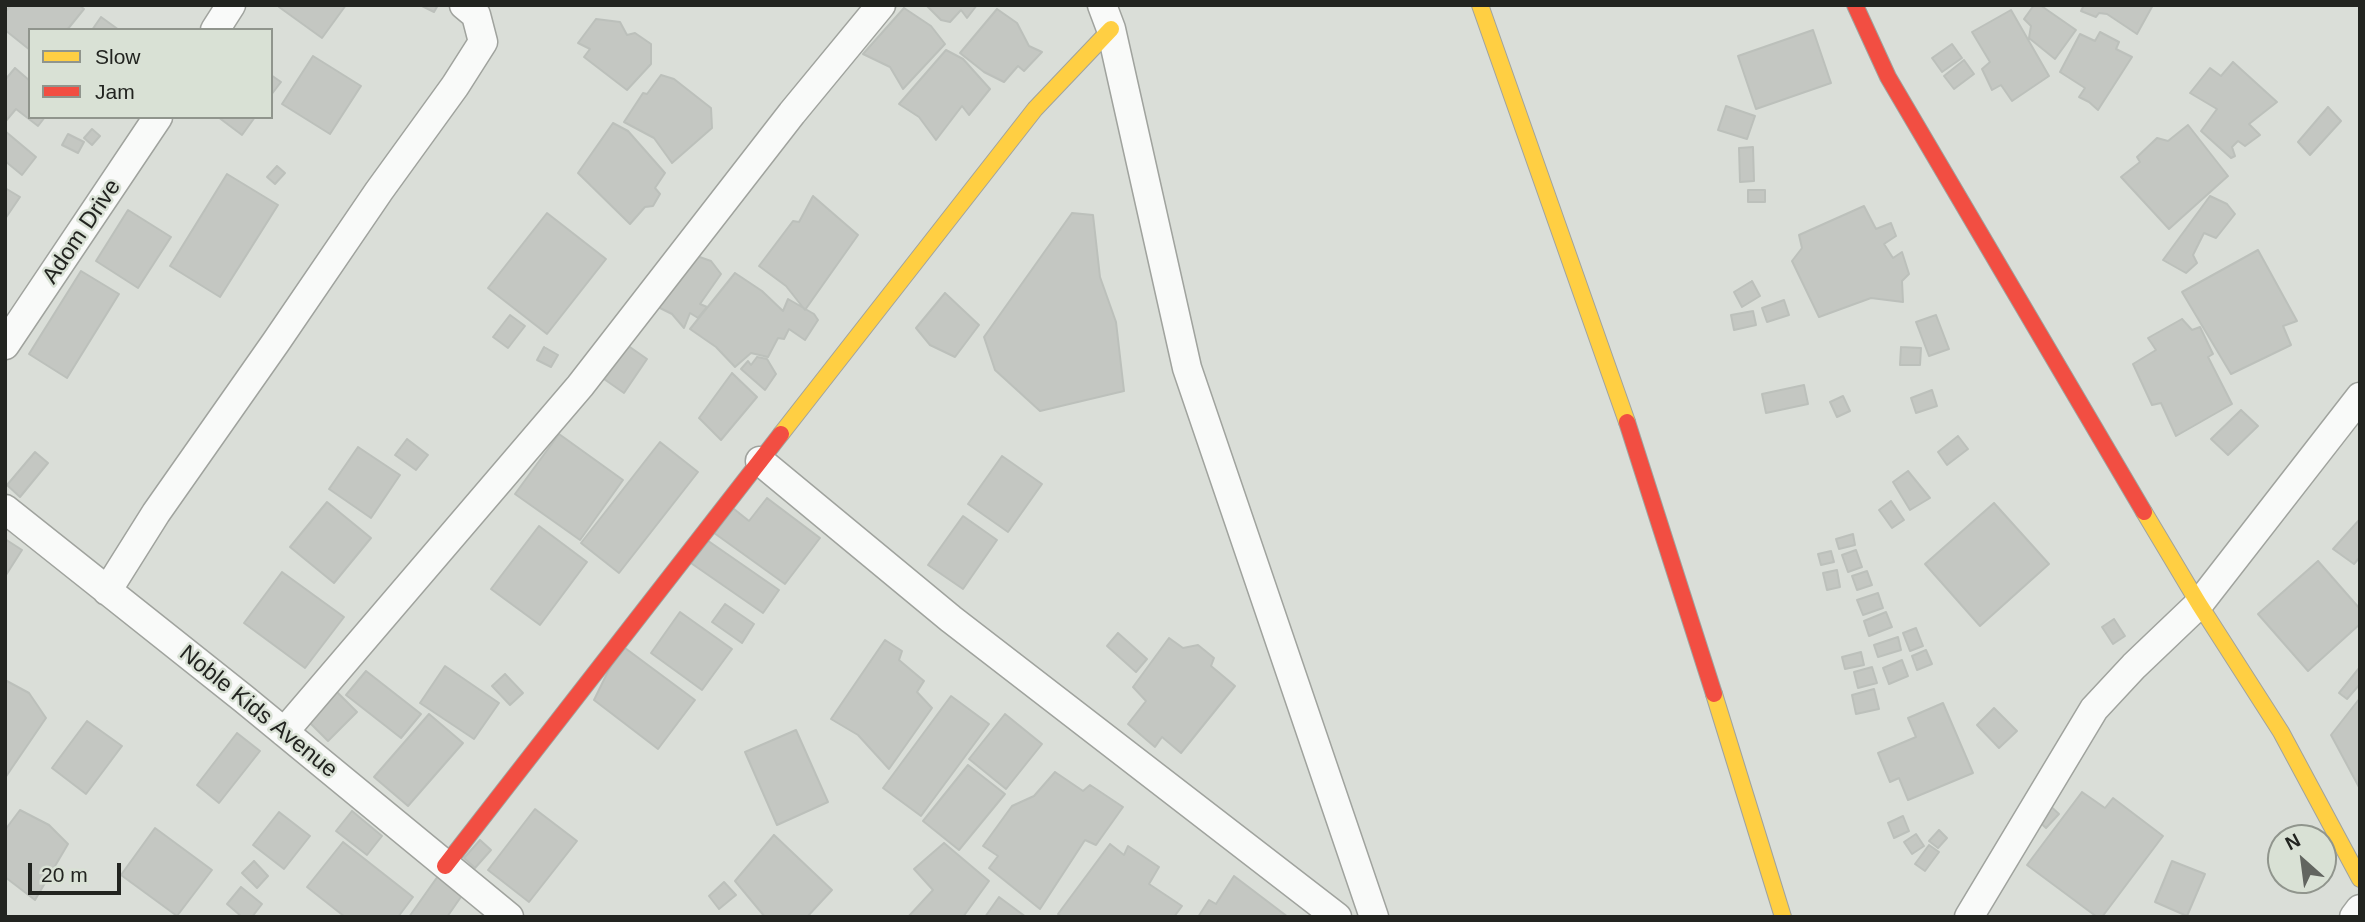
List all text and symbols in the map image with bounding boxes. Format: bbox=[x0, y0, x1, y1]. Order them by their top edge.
legend bbox=[28, 28, 273, 119]
text: Slow bbox=[95, 45, 141, 68]
text: Jam bbox=[95, 80, 135, 103]
street label: Adom Drive bbox=[37, 174, 127, 290]
street label: Noble Kids Avenue bbox=[173, 640, 343, 784]
north arrow bbox=[2267, 824, 2337, 894]
text: N bbox=[2282, 829, 2304, 854]
scale bar bbox=[32, 848, 124, 892]
text: 20 m bbox=[41, 863, 88, 886]

